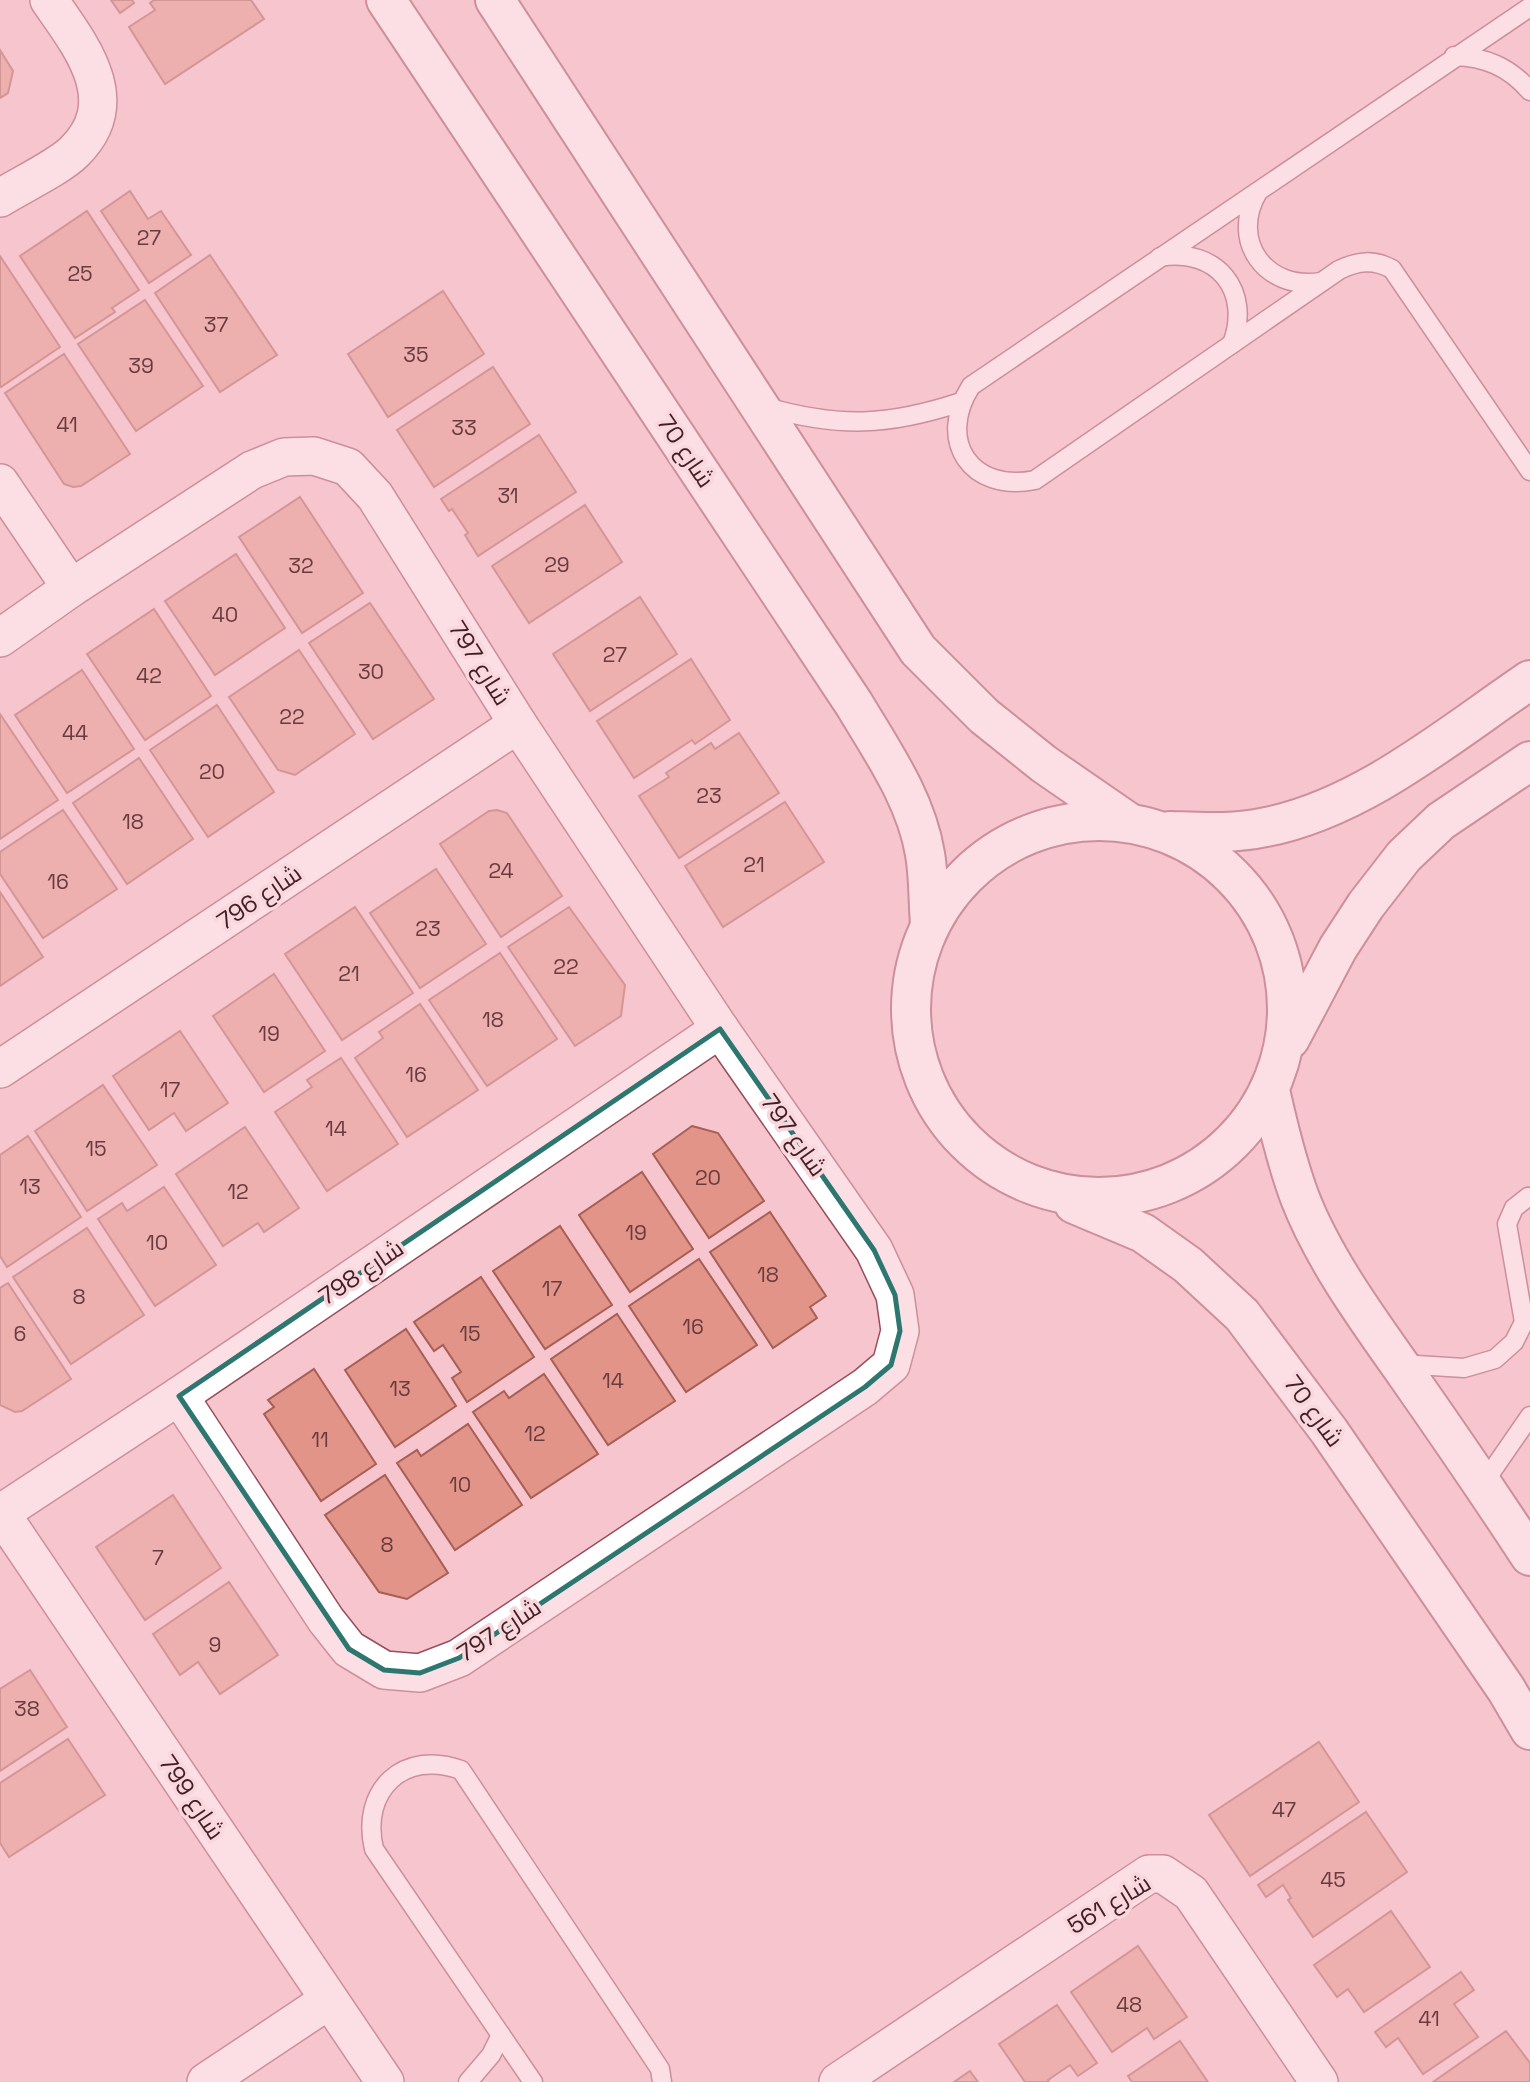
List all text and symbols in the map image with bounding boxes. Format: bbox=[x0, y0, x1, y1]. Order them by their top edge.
house number: 27 bbox=[137, 224, 161, 251]
house number: 25 bbox=[67, 260, 93, 287]
house number: 37 bbox=[204, 311, 228, 338]
house number: 35 bbox=[403, 341, 429, 368]
house number: 39 bbox=[128, 352, 154, 379]
street label: شارع 70 bbox=[650, 409, 722, 494]
house number: 41 bbox=[56, 411, 78, 438]
house number: 33 bbox=[451, 414, 477, 441]
house number: 31 bbox=[497, 482, 519, 509]
house number: 29 bbox=[544, 551, 570, 578]
house number: 32 bbox=[288, 552, 314, 579]
house number: 40 bbox=[212, 601, 238, 628]
street label: شارع 797 bbox=[441, 615, 518, 712]
house number: 27 bbox=[603, 641, 627, 668]
house number: 30 bbox=[358, 658, 384, 685]
house number: 42 bbox=[136, 662, 162, 689]
house number: 22 bbox=[279, 703, 305, 730]
house number: 44 bbox=[62, 719, 88, 746]
house number: 20 bbox=[199, 758, 225, 785]
house number: 23 bbox=[696, 782, 722, 809]
house number: 18 bbox=[122, 808, 144, 835]
house number: 21 bbox=[743, 851, 765, 878]
street label: شارع 796 bbox=[211, 857, 308, 937]
house number: 24 bbox=[488, 857, 514, 884]
house number: 16 bbox=[47, 868, 69, 895]
house number: 23 bbox=[415, 915, 441, 942]
house number: 22 bbox=[553, 953, 579, 980]
house number: 21 bbox=[338, 960, 360, 987]
house number: 18 bbox=[482, 1006, 504, 1033]
house number: 19 bbox=[258, 1020, 280, 1047]
house number: 16 bbox=[405, 1061, 427, 1088]
house number: 17 bbox=[160, 1076, 180, 1103]
street label: شارع 797 bbox=[754, 1088, 834, 1183]
house number: 14 bbox=[325, 1115, 347, 1142]
house number: 15 bbox=[85, 1135, 107, 1162]
house number: 20 bbox=[695, 1164, 721, 1191]
house number: 13 bbox=[19, 1173, 41, 1200]
house number: 12 bbox=[227, 1178, 249, 1205]
house number: 19 bbox=[625, 1219, 647, 1246]
house number: 10 bbox=[146, 1229, 168, 1256]
street label: شارع 798 bbox=[313, 1232, 410, 1312]
house number: 18 bbox=[757, 1261, 779, 1288]
house number: 17 bbox=[542, 1275, 562, 1302]
house number: 8 bbox=[72, 1283, 86, 1310]
house number: 16 bbox=[682, 1313, 704, 1340]
house number: 6 bbox=[14, 1320, 26, 1347]
house number: 15 bbox=[459, 1320, 481, 1347]
house number: 14 bbox=[602, 1367, 624, 1394]
street label: شارع 70 bbox=[1277, 1369, 1350, 1454]
house number: 13 bbox=[389, 1375, 411, 1402]
house number: 12 bbox=[524, 1420, 546, 1447]
house number: 11 bbox=[311, 1426, 329, 1453]
house number: 10 bbox=[449, 1471, 471, 1498]
house number: 8 bbox=[380, 1531, 394, 1558]
house number: 7 bbox=[152, 1544, 164, 1571]
street label: شارع 797 bbox=[451, 1591, 547, 1669]
house number: 9 bbox=[209, 1631, 221, 1658]
house number: 38 bbox=[14, 1695, 40, 1722]
street label: شارع 799 bbox=[152, 1749, 232, 1846]
house number: 47 bbox=[1272, 1796, 1296, 1823]
house number: 45 bbox=[1320, 1866, 1346, 1893]
street label: شارع 561 bbox=[1062, 1867, 1157, 1942]
house number: 48 bbox=[1116, 1991, 1142, 2018]
house number: 41 bbox=[1418, 2005, 1440, 2032]

